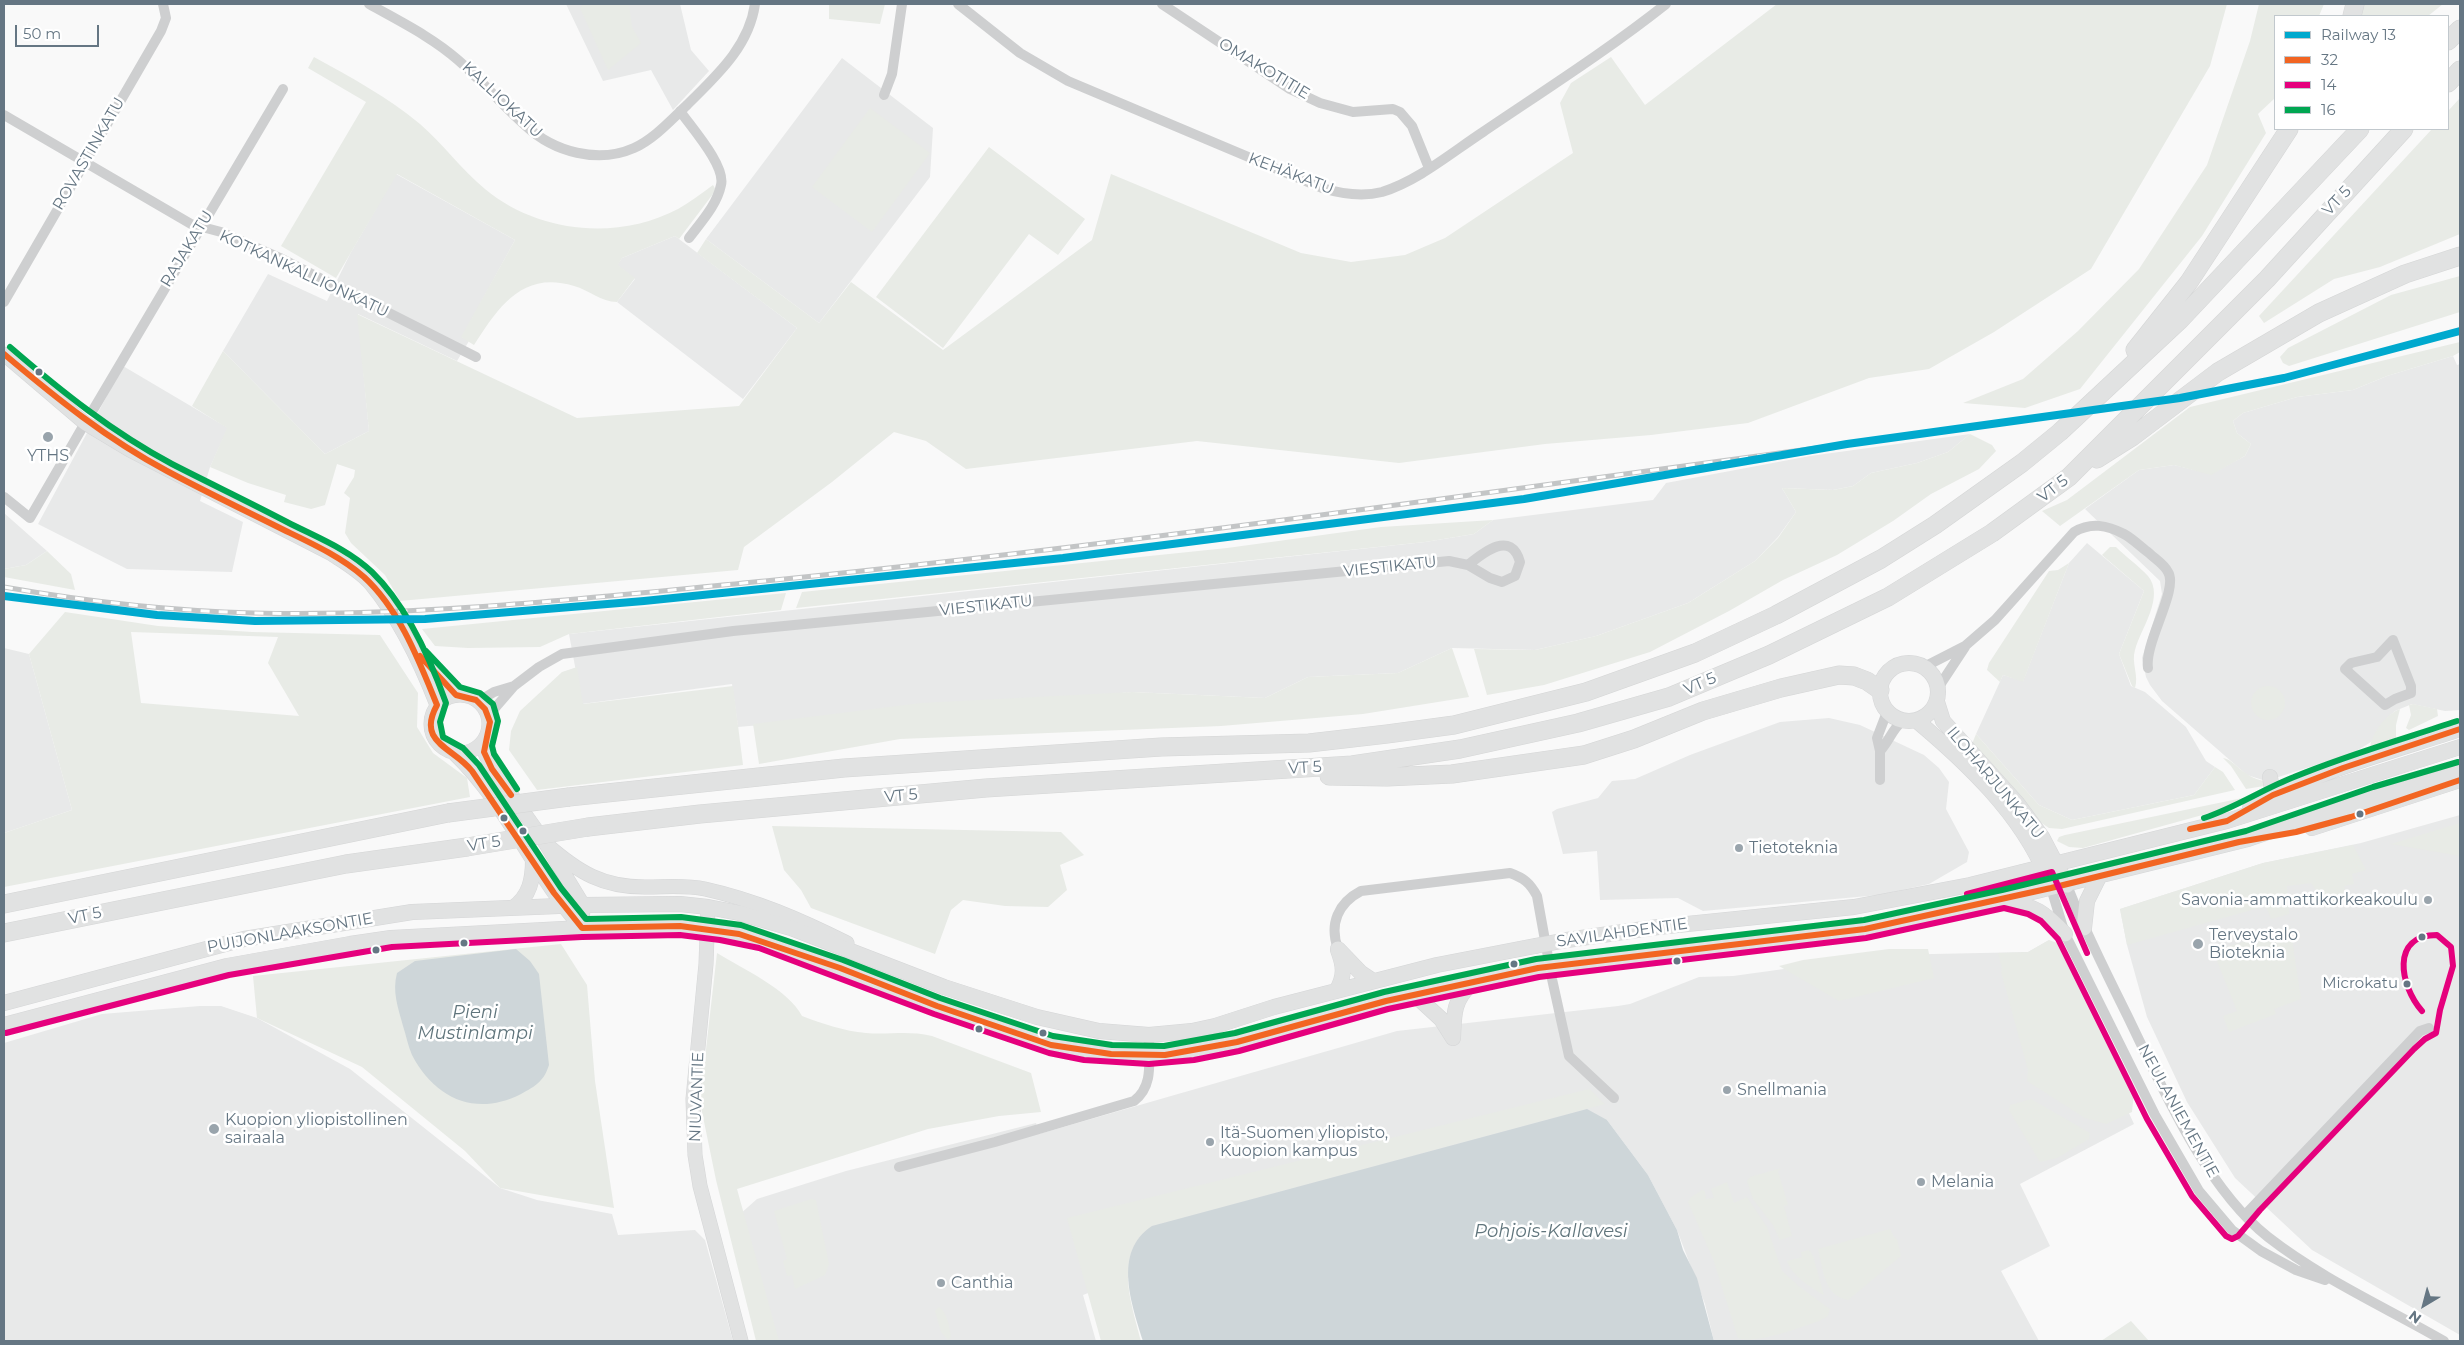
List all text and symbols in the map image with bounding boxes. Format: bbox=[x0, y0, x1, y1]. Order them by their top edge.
scale bar bbox=[18, 15, 101, 47]
legend bbox=[2274, 15, 2449, 130]
text: 50 m bbox=[23, 24, 61, 43]
text: Railway 13 bbox=[2321, 25, 2396, 44]
street label: OMAKOTITIE bbox=[1215, 34, 1313, 104]
text: 32 bbox=[2321, 50, 2338, 69]
street label: KALLIOKATU bbox=[458, 58, 546, 142]
text: 14 bbox=[2321, 75, 2336, 94]
street label: ROVASTINKATU bbox=[49, 94, 129, 214]
text: 16 bbox=[2321, 100, 2336, 119]
street label: KEHÄKATU bbox=[1246, 149, 1336, 199]
street label: VT 5 bbox=[2319, 182, 2355, 220]
street label: RAJAKATU bbox=[157, 207, 217, 291]
street label: KOTKANKALLIONKATU bbox=[216, 226, 392, 322]
unlabelled marker bbox=[34, 367, 44, 377]
marker: YTHS bbox=[41, 430, 55, 444]
place label: YTHS bbox=[27, 446, 69, 466]
street label: VT 5 bbox=[2034, 471, 2072, 507]
street label: VIESTIKATU bbox=[1342, 553, 1438, 581]
street label: VIESTIKATU bbox=[938, 592, 1034, 620]
street label: VT 5 bbox=[1681, 669, 1719, 699]
street label: ILOHARJUNKATU bbox=[1942, 723, 2048, 843]
street label: VT 5 bbox=[1288, 757, 1322, 779]
street label: VT 5 bbox=[883, 785, 919, 807]
unlabelled marker bbox=[2355, 809, 2365, 819]
unlabelled marker bbox=[499, 813, 509, 823]
unlabelled marker bbox=[518, 826, 528, 836]
street label: VT 5 bbox=[466, 832, 502, 856]
place label: Tietoteknia bbox=[1749, 838, 1838, 858]
marker: Tietoteknia bbox=[1733, 842, 1745, 854]
place label: Savonia-ammattikorkeakoulu bbox=[2181, 890, 2418, 910]
marker: Savonia-ammattikorkeakoulu bbox=[2422, 894, 2434, 906]
street label: VT 5 bbox=[67, 903, 103, 929]
street label: PUIJONLAAKSONTIE bbox=[206, 909, 374, 957]
street label: SAVILAHDENTIE bbox=[1555, 914, 1689, 952]
place label: Terveystalo Bioteknia bbox=[2209, 925, 2298, 963]
unlabelled marker bbox=[2417, 932, 2427, 942]
marker: Terveystalo Bioteknia bbox=[2191, 937, 2205, 951]
unlabelled marker bbox=[459, 938, 469, 948]
unlabelled marker bbox=[371, 945, 381, 955]
unlabelled marker bbox=[1672, 956, 1682, 966]
unlabelled marker bbox=[1509, 959, 1519, 969]
place label: Microkatu bbox=[2322, 975, 2398, 993]
marker: Microkatu bbox=[2402, 979, 2412, 989]
water label: Pieni Mustinlampi bbox=[417, 1002, 533, 1044]
unlabelled marker bbox=[974, 1024, 984, 1034]
unlabelled marker bbox=[1038, 1028, 1048, 1038]
street label: NEULANIEMENTIE bbox=[2133, 1041, 2223, 1181]
street label: NIUVANTIE bbox=[686, 1052, 708, 1142]
place label: Snellmania bbox=[1737, 1080, 1827, 1100]
marker: Snellmania bbox=[1721, 1084, 1733, 1096]
place label: Kuopion yliopistollinen sairaala bbox=[225, 1110, 408, 1148]
marker: Kuopion yliopistollinen sairaala bbox=[207, 1122, 221, 1136]
place label: Itä-Suomen yliopisto, Kuopion kampus bbox=[1220, 1123, 1388, 1161]
marker: Itä-Suomen yliopisto, Kuopion kampus bbox=[1204, 1136, 1216, 1148]
place label: Melania bbox=[1931, 1172, 1994, 1192]
marker: Melania bbox=[1915, 1176, 1927, 1188]
water label: Pohjois-Kallavesi bbox=[1474, 1221, 1628, 1243]
place label: Canthia bbox=[951, 1273, 1014, 1293]
marker: Canthia bbox=[935, 1277, 947, 1289]
north arrow bbox=[2399, 1280, 2449, 1330]
text: N bbox=[2405, 1306, 2425, 1328]

